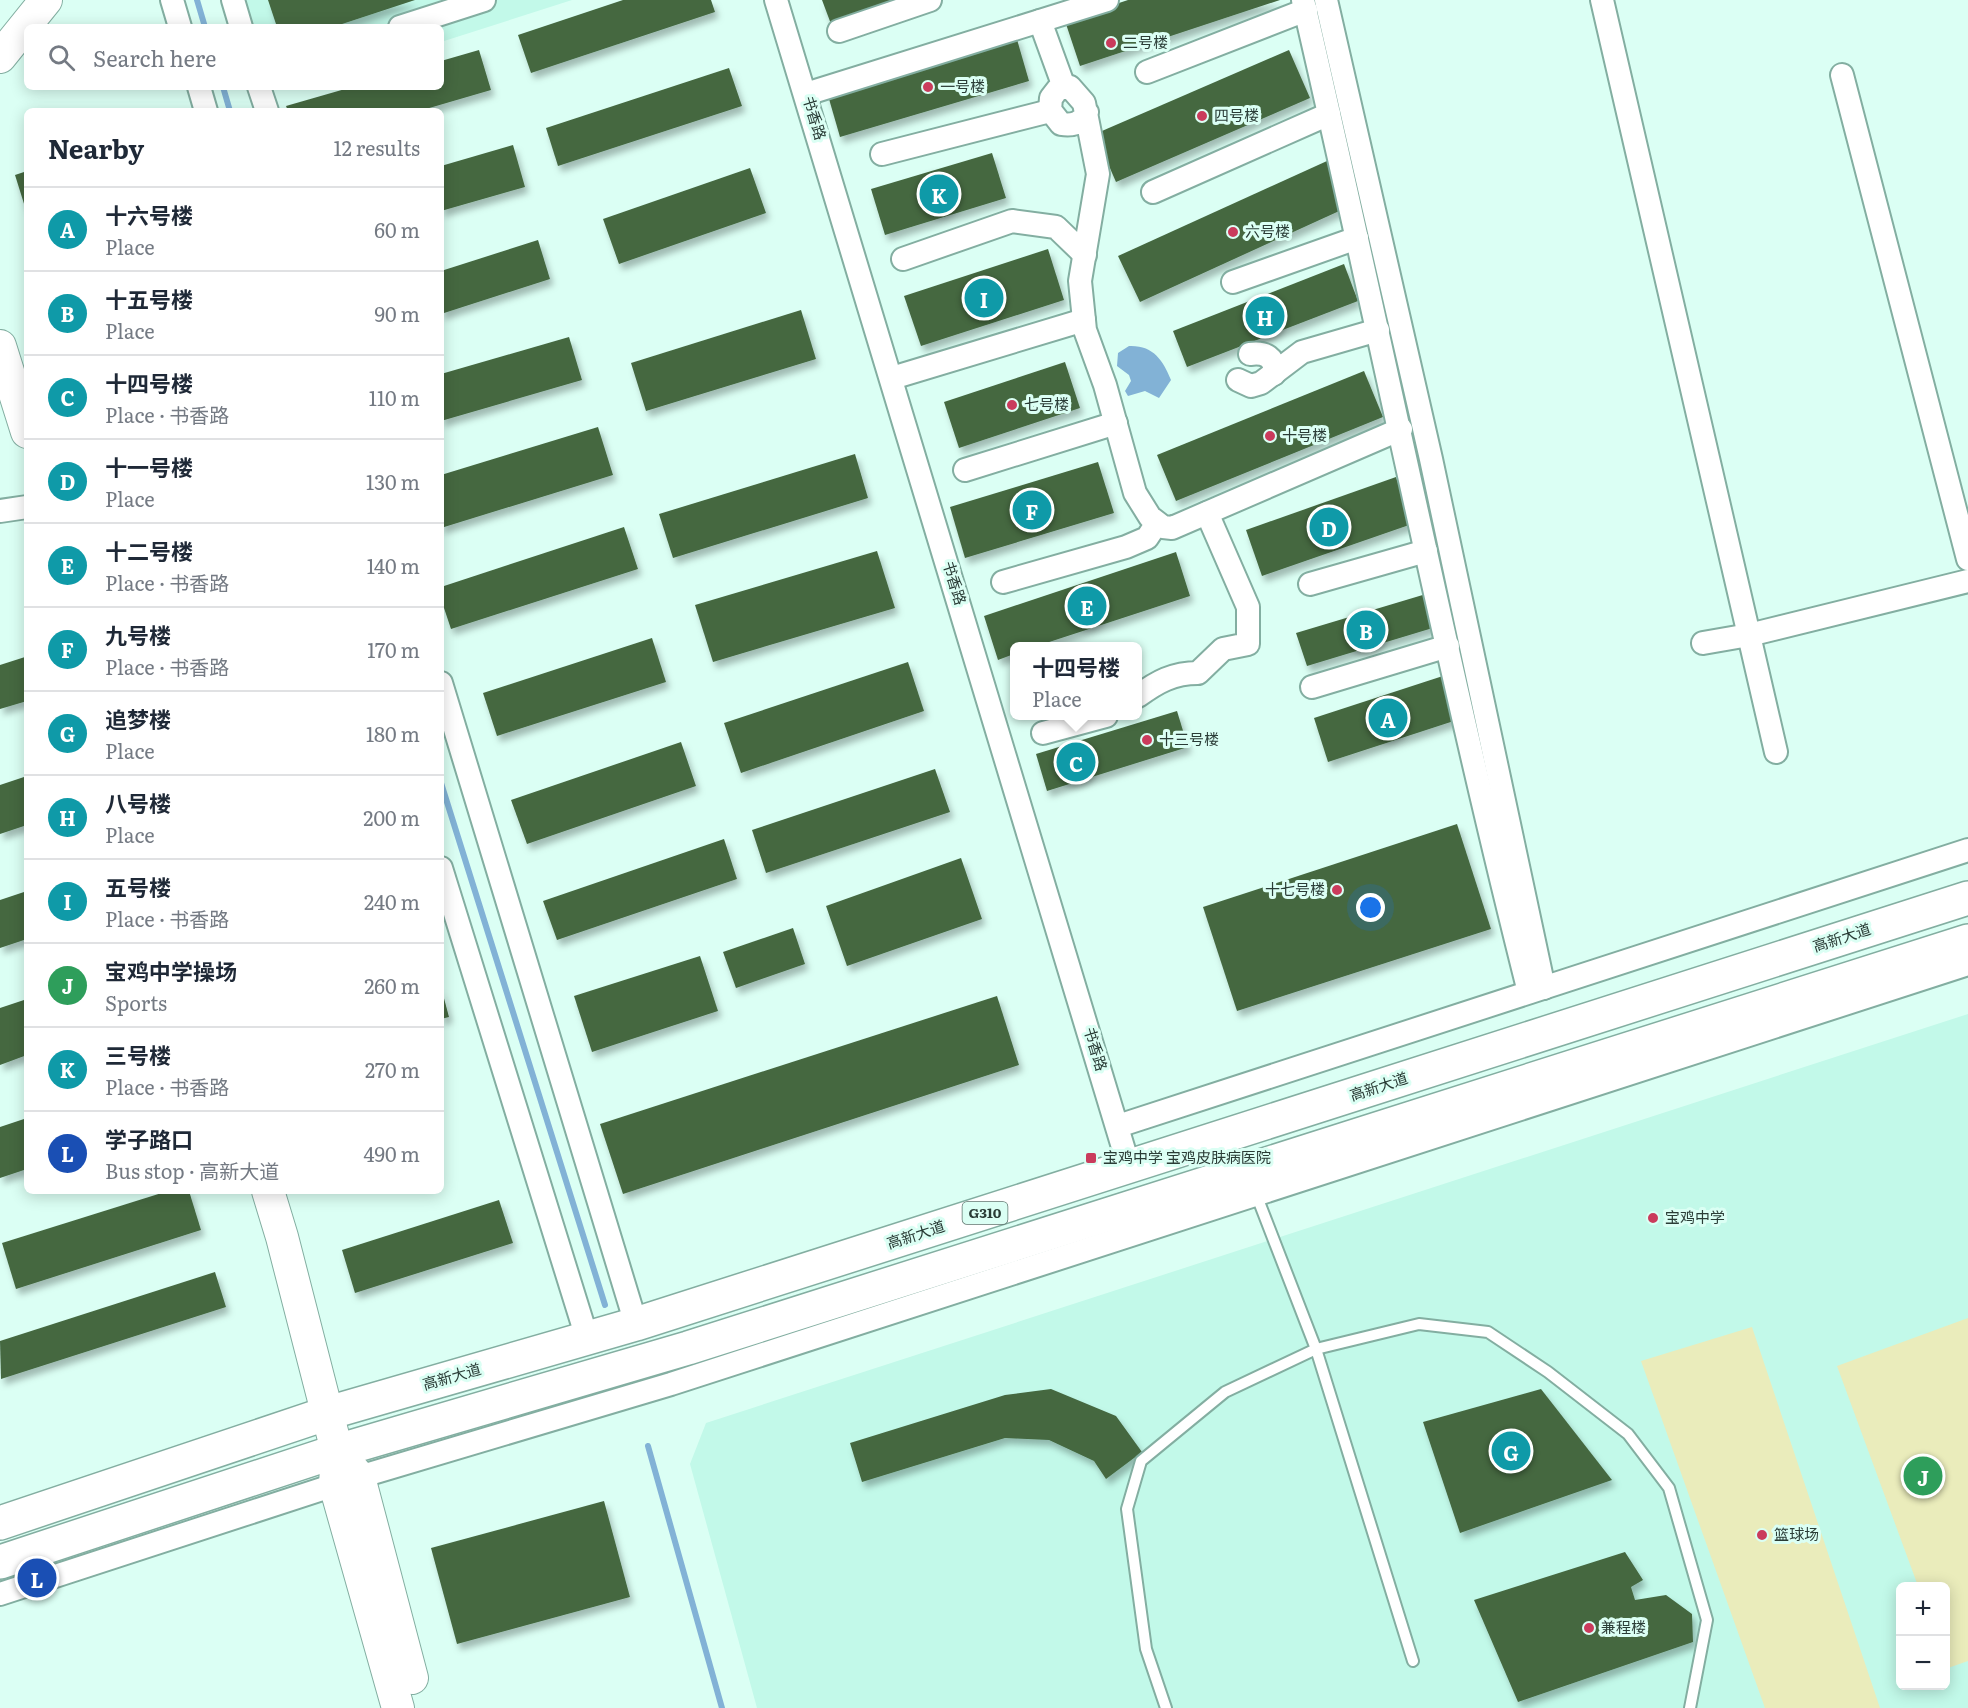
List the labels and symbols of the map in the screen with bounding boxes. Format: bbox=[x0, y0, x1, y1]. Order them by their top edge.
place label: 二号楼 bbox=[1123, 30, 1168, 53]
marker: 二号楼 bbox=[1104, 36, 1118, 50]
place label: 一号楼 bbox=[940, 74, 985, 97]
marker: 一号楼 bbox=[921, 80, 935, 94]
street label: 书香路 bbox=[798, 93, 833, 142]
place label: 四号楼 bbox=[1214, 103, 1259, 126]
marker: 四号楼 bbox=[1195, 109, 1209, 123]
pin: K bbox=[920, 172, 958, 216]
place label: 六号楼 bbox=[1245, 219, 1290, 242]
marker: 六号楼 bbox=[1226, 225, 1240, 239]
pin: I bbox=[964, 276, 1004, 320]
pin: H bbox=[1246, 294, 1284, 338]
place label: 七号楼 bbox=[1024, 392, 1069, 415]
marker: 七号楼 bbox=[1005, 398, 1019, 412]
place label: 十号楼 bbox=[1282, 423, 1327, 446]
marker: 十号楼 bbox=[1263, 429, 1277, 443]
pin: F bbox=[1012, 488, 1052, 532]
pin: D bbox=[1310, 504, 1348, 550]
street label: 书香路 bbox=[938, 558, 973, 607]
pin: E bbox=[1068, 584, 1106, 628]
pin: B bbox=[1346, 608, 1386, 652]
pin: A bbox=[1368, 696, 1408, 740]
place label: 十三号楼 bbox=[1159, 727, 1219, 750]
marker: 十三号楼 bbox=[1140, 733, 1154, 747]
pin: C bbox=[1056, 740, 1096, 784]
place label: 十七号楼 bbox=[1265, 877, 1325, 900]
marker: 十七号楼 bbox=[1330, 883, 1344, 897]
your location bbox=[1356, 893, 1385, 922]
street label: 高新大道 bbox=[1809, 916, 1874, 957]
street label: 书香路 bbox=[1079, 1024, 1114, 1073]
street label: 高新大道 bbox=[1346, 1065, 1411, 1106]
place label: 宝鸡中学 宝鸡皮肤病医院 bbox=[1103, 1145, 1271, 1168]
marker: 宝鸡中学 宝鸡皮肤病医院 bbox=[1084, 1151, 1098, 1165]
road number: G310 bbox=[962, 1202, 1008, 1224]
place label: 宝鸡中学 bbox=[1665, 1205, 1725, 1228]
marker: 宝鸡中学 bbox=[1646, 1211, 1660, 1225]
street label: 高新大道 bbox=[883, 1213, 948, 1254]
street label: 高新大道 bbox=[420, 1356, 484, 1395]
pin: G bbox=[1492, 1428, 1530, 1474]
pin: J bbox=[1904, 1454, 1942, 1498]
place label: 篮球场 bbox=[1774, 1522, 1819, 1545]
marker: 篮球场 bbox=[1755, 1528, 1769, 1542]
pin: L bbox=[18, 1556, 57, 1600]
place label: 兼程楼 bbox=[1601, 1615, 1646, 1638]
marker: 兼程楼 bbox=[1582, 1621, 1596, 1635]

